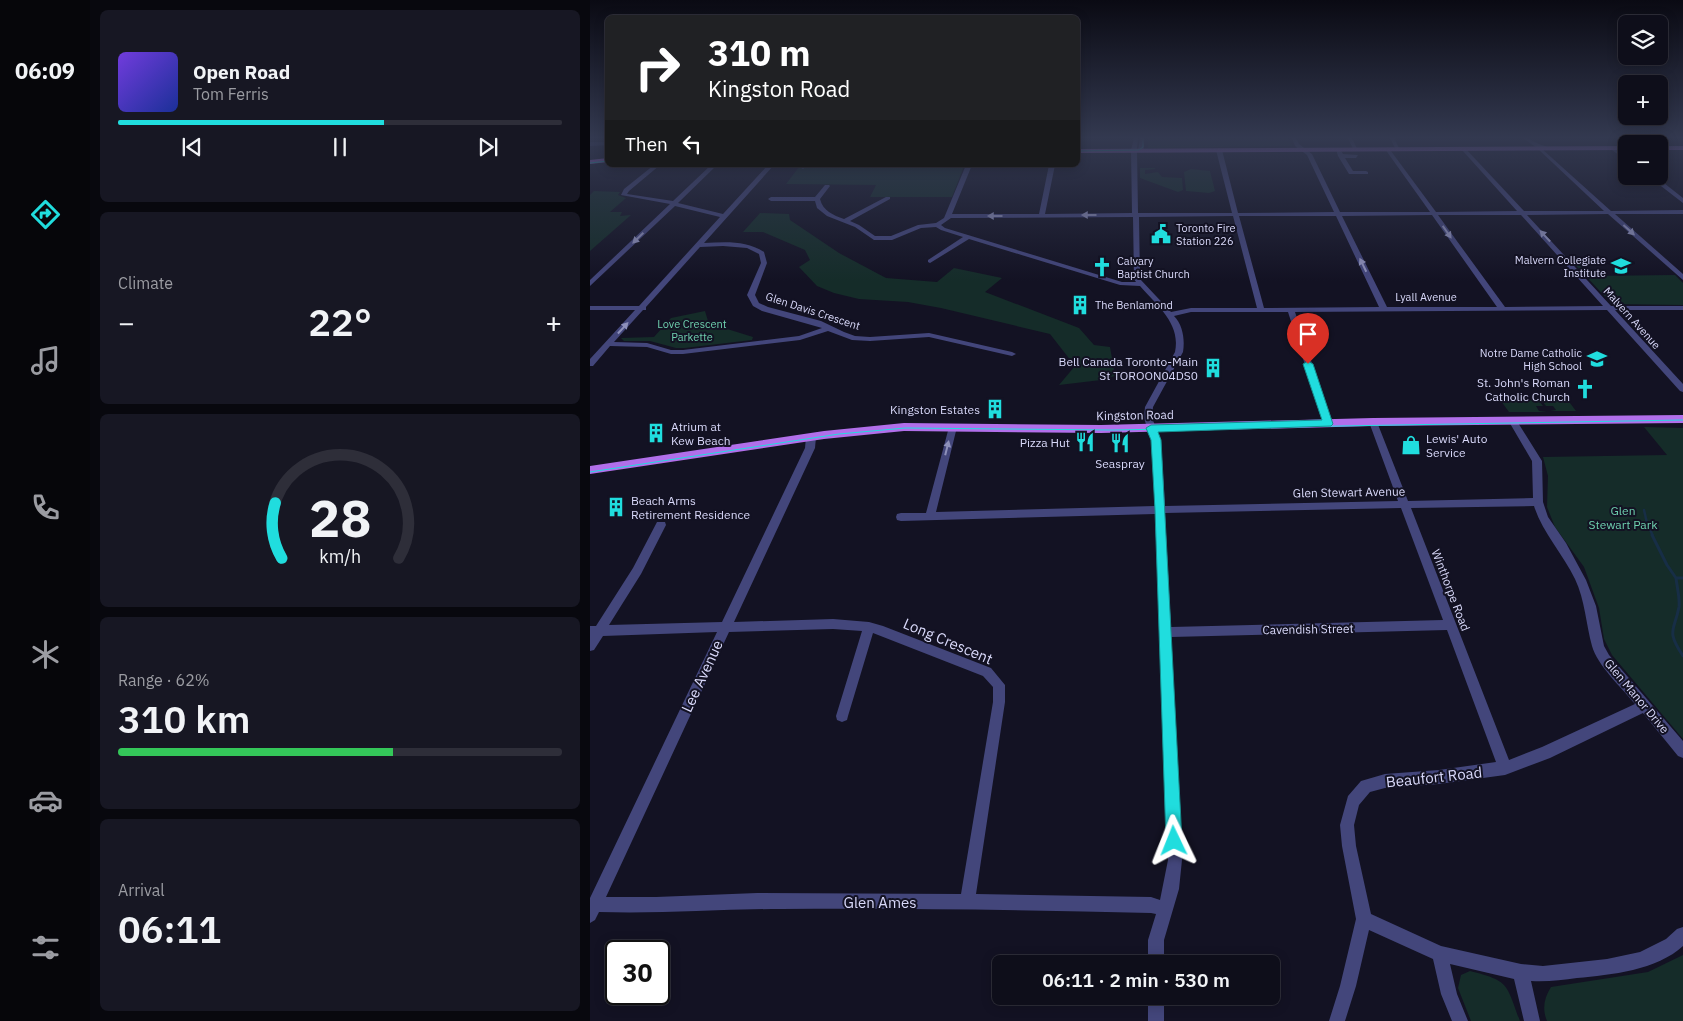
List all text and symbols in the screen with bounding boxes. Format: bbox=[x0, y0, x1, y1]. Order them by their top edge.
map controls bbox=[1618, 15, 1668, 185]
button: layers bbox=[1618, 15, 1668, 65]
text: 310 m bbox=[708, 30, 811, 76]
icon: right bbox=[625, 35, 690, 100]
text: 06:09 bbox=[15, 56, 75, 85]
text: Open Road bbox=[193, 60, 290, 84]
text: Kingston Road bbox=[708, 74, 850, 103]
button: + bbox=[1618, 75, 1668, 125]
text: Tom Ferris bbox=[193, 84, 269, 104]
icon: left bbox=[678, 130, 706, 158]
text: Then bbox=[625, 132, 668, 156]
icon: previous bbox=[178, 133, 206, 161]
icon: pause bbox=[326, 133, 354, 161]
icon: next bbox=[474, 133, 502, 161]
button: − bbox=[1618, 135, 1668, 185]
icon: directions bbox=[28, 197, 63, 232]
one-way arrow bbox=[1080, 211, 1096, 219]
one-way arrow bbox=[987, 212, 1003, 220]
place label: Toronto Fire Station 226 bbox=[1176, 221, 1236, 248]
public building icon: Toronto Fire Station 226 bbox=[1150, 223, 1172, 245]
one-way arrow bbox=[1623, 224, 1635, 236]
one-way arrow bbox=[1442, 225, 1452, 239]
one-way arrow bbox=[1539, 231, 1551, 243]
one-way arrow bbox=[633, 232, 645, 244]
place label: Malvern Collegiate Institute bbox=[1515, 253, 1606, 280]
place label: Calvary Baptist Church bbox=[1117, 254, 1190, 281]
school or university icon: Malvern Collegiate Institute bbox=[1610, 255, 1632, 277]
church icon: Calvary Baptist Church bbox=[1091, 256, 1113, 278]
one-way arrow bbox=[1359, 257, 1367, 272]
text: Climate bbox=[118, 273, 173, 293]
street label: Malvern Avenue bbox=[1600, 284, 1664, 352]
street label: Glen Davis Crescent bbox=[764, 289, 862, 333]
street label: Lyall Avenue bbox=[1395, 290, 1457, 304]
building icon: The Benlamond bbox=[1069, 294, 1091, 316]
text: 22° bbox=[308, 297, 372, 346]
place label: The Benlamond bbox=[1095, 298, 1173, 312]
text: − bbox=[118, 304, 135, 341]
text: + bbox=[545, 304, 562, 341]
pin bbox=[1287, 313, 1329, 364]
park label: Love Crescent Parkette bbox=[657, 317, 727, 344]
icon: arrive bbox=[1294, 320, 1322, 348]
one-way arrow bbox=[617, 323, 629, 335]
icon: music bbox=[28, 343, 63, 378]
place label: Notre Dame Catholic High School bbox=[1480, 346, 1582, 373]
school or university icon: Notre Dame Catholic High School bbox=[1586, 348, 1608, 370]
place label: Bell Canada Toronto-Main St TOROON04DS0 bbox=[1059, 354, 1198, 383]
building icon: Bell Canada Toronto-Main St TOROON04DS0 bbox=[1202, 357, 1224, 379]
place label: St. John's Roman Catholic Church bbox=[1477, 375, 1570, 404]
church icon: St. John's Roman Catholic Church bbox=[1574, 378, 1596, 400]
building icon: Kingston Estates bbox=[984, 398, 1006, 420]
place label: Kingston Estates bbox=[890, 402, 980, 417]
street label: Kingston Road bbox=[1096, 407, 1174, 423]
place label: Atrium at Kew Beach bbox=[671, 419, 731, 448]
building icon: Atrium at Kew Beach bbox=[645, 422, 667, 444]
restaurant icon: Pizza Hut bbox=[1074, 431, 1096, 453]
place label: Lewis' Auto Service bbox=[1426, 431, 1488, 460]
restaurant icon: Seaspray bbox=[1109, 432, 1131, 454]
shop icon: Lewis' Auto Service bbox=[1400, 434, 1422, 456]
place label: Pizza Hut bbox=[1020, 435, 1070, 450]
one-way arrow bbox=[944, 441, 952, 456]
place label: Seaspray bbox=[1095, 456, 1145, 471]
text: 28 bbox=[309, 484, 371, 551]
street label: Glen Stewart Avenue bbox=[1293, 484, 1406, 500]
icon: phone bbox=[28, 490, 63, 525]
place label: Beach Arms Retirement Residence bbox=[631, 493, 750, 522]
building icon: Beach Arms Retirement Residence bbox=[605, 496, 627, 518]
park label: Glen Stewart Park bbox=[1589, 503, 1658, 532]
text: km/h bbox=[319, 545, 361, 568]
street label: Winthorpe Road bbox=[1428, 547, 1474, 633]
street label: Long Crescent bbox=[900, 614, 996, 668]
street label: Cavendish Street bbox=[1262, 621, 1354, 637]
icon: climate bbox=[28, 637, 63, 672]
street label: Lee Avenue bbox=[677, 637, 727, 715]
street label: Glen Manor Drive bbox=[1601, 656, 1673, 737]
text: Range · 62% bbox=[118, 670, 210, 690]
text: 310 km bbox=[118, 694, 250, 743]
street label: Beaufort Road bbox=[1385, 763, 1483, 791]
icon: car bbox=[28, 783, 63, 818]
position arrow bbox=[1147, 814, 1199, 866]
text: Arrival bbox=[118, 880, 165, 900]
street label: Glen Ames bbox=[843, 893, 917, 912]
text: 06:11 bbox=[118, 904, 221, 953]
icon: filters bbox=[28, 930, 63, 965]
speed limit sign: 30 bbox=[605, 940, 670, 1005]
text: 06:11 · 2 min · 530 m bbox=[1042, 968, 1230, 992]

